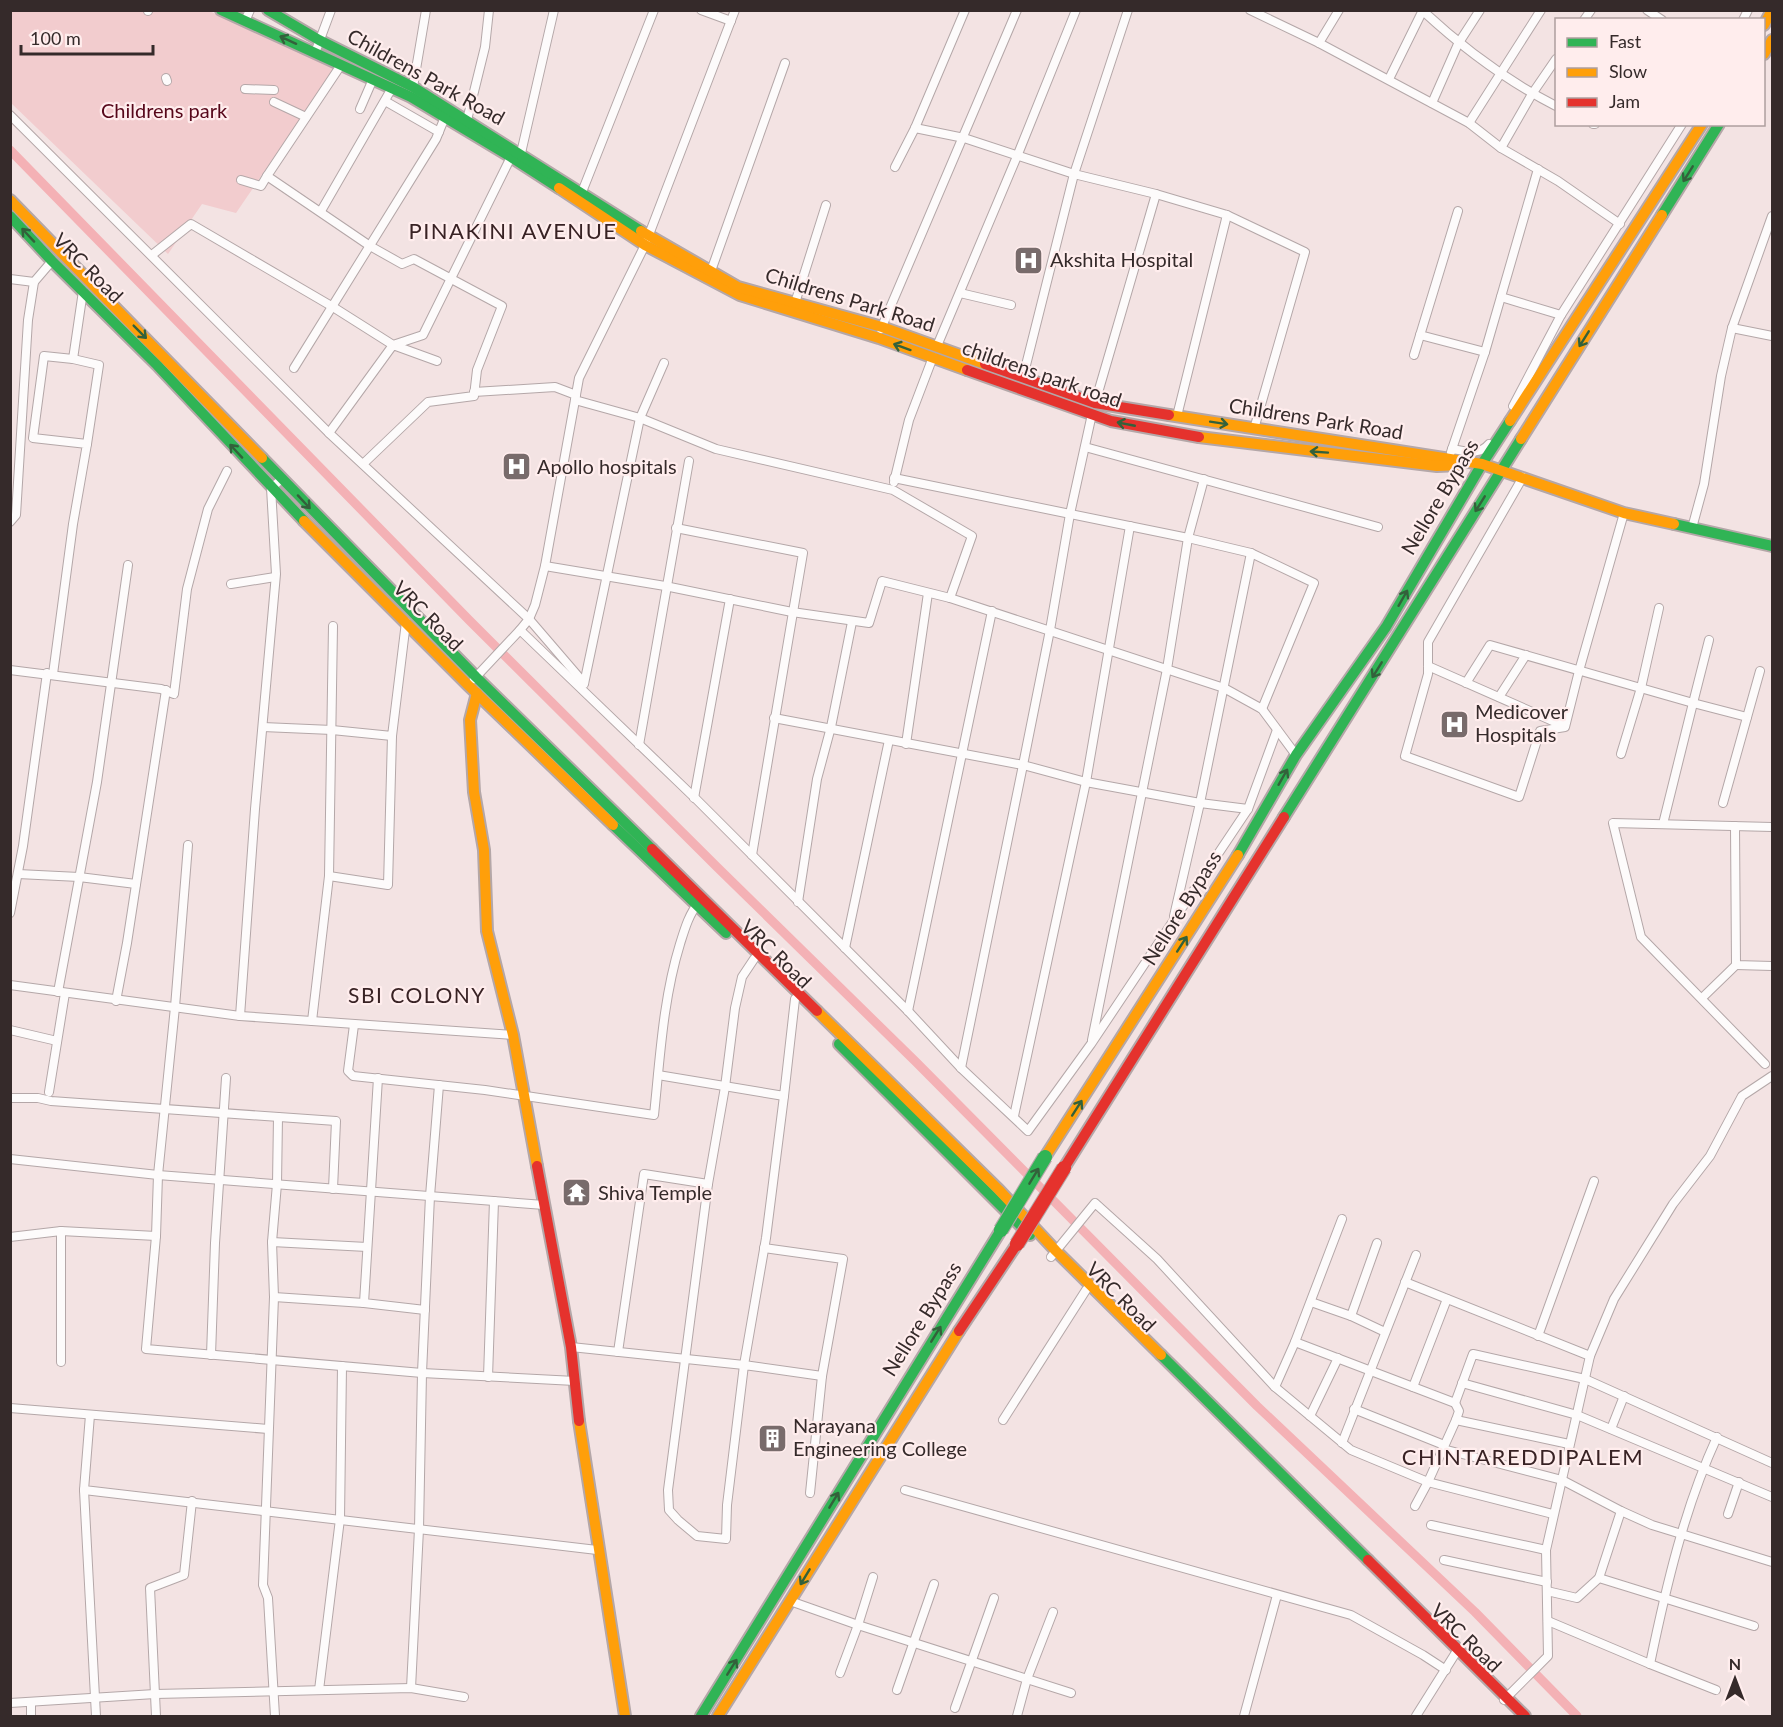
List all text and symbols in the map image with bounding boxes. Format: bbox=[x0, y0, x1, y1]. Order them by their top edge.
scale bar bbox=[21, 18, 153, 56]
legend bbox=[1555, 18, 1765, 126]
street label: Childrens Park Road bbox=[344, 23, 509, 129]
text: 100 m bbox=[30, 27, 81, 49]
text: Fast bbox=[1609, 30, 1642, 52]
one-way arrow bbox=[279, 34, 297, 45]
text: Slow bbox=[1609, 60, 1647, 82]
text: Jam bbox=[1609, 90, 1640, 112]
park label: Childrens park bbox=[101, 98, 228, 122]
one-way arrow bbox=[1681, 165, 1693, 182]
district label: PINAKINI AVENUE bbox=[408, 217, 618, 244]
street label: VRC Road bbox=[49, 227, 129, 307]
one-way arrow bbox=[21, 228, 35, 243]
hospital icon: Akshita Hospital bbox=[1013, 244, 1045, 276]
place label: Akshita Hospital bbox=[1050, 247, 1193, 271]
street label: Childrens Park Road bbox=[763, 262, 938, 336]
one-way arrow bbox=[132, 324, 147, 339]
one-way arrow bbox=[1577, 330, 1589, 347]
street label: childrens park road bbox=[960, 335, 1125, 412]
one-way arrow bbox=[893, 340, 912, 351]
street label: Childrens Park Road bbox=[1227, 392, 1405, 444]
one-way arrow bbox=[1117, 418, 1136, 429]
one-way arrow bbox=[1208, 418, 1228, 429]
street label: Nellore Bypass bbox=[1395, 434, 1483, 559]
one-way arrow bbox=[229, 443, 244, 458]
one-way arrow bbox=[1310, 446, 1329, 457]
hospital icon: Apollo hospitals bbox=[500, 451, 532, 483]
place label: Apollo hospitals bbox=[537, 454, 677, 478]
one-way arrow bbox=[297, 495, 311, 510]
one-way arrow bbox=[1473, 495, 1485, 512]
street label: VRC Road bbox=[389, 575, 469, 655]
one-way arrow bbox=[1397, 590, 1409, 607]
one-way arrow bbox=[1371, 661, 1383, 678]
place label: Medicover Hospitals bbox=[1475, 699, 1569, 746]
hospital icon: Medicover Hospitals bbox=[1438, 708, 1470, 740]
one-way arrow bbox=[1277, 769, 1289, 786]
street label: Nellore Bypass bbox=[1136, 846, 1226, 969]
street label: VRC Road bbox=[736, 914, 817, 993]
one-way arrow bbox=[1177, 936, 1189, 953]
district label: SBI COLONY bbox=[348, 982, 486, 1007]
one-way arrow bbox=[1071, 1100, 1083, 1117]
one-way arrow bbox=[1028, 1168, 1040, 1185]
temple icon: Shiva Temple bbox=[561, 1177, 593, 1209]
place label: Shiva Temple bbox=[598, 1180, 712, 1204]
street label: VRC Road bbox=[1082, 1256, 1162, 1336]
street label: Nellore Bypass bbox=[876, 1257, 966, 1380]
one-way arrow bbox=[930, 1326, 942, 1343]
place label: Narayana Engineering College bbox=[793, 1413, 967, 1460]
building icon: Narayana Engineering College bbox=[756, 1422, 788, 1454]
district label: CHINTAREDDIPALEM bbox=[1402, 1443, 1644, 1470]
one-way arrow bbox=[828, 1492, 840, 1509]
one-way arrow bbox=[798, 1568, 810, 1585]
street label: VRC Road bbox=[1426, 1598, 1507, 1677]
north arrow bbox=[1705, 1649, 1765, 1709]
text: N bbox=[1729, 1654, 1741, 1673]
one-way arrow bbox=[727, 1659, 739, 1676]

